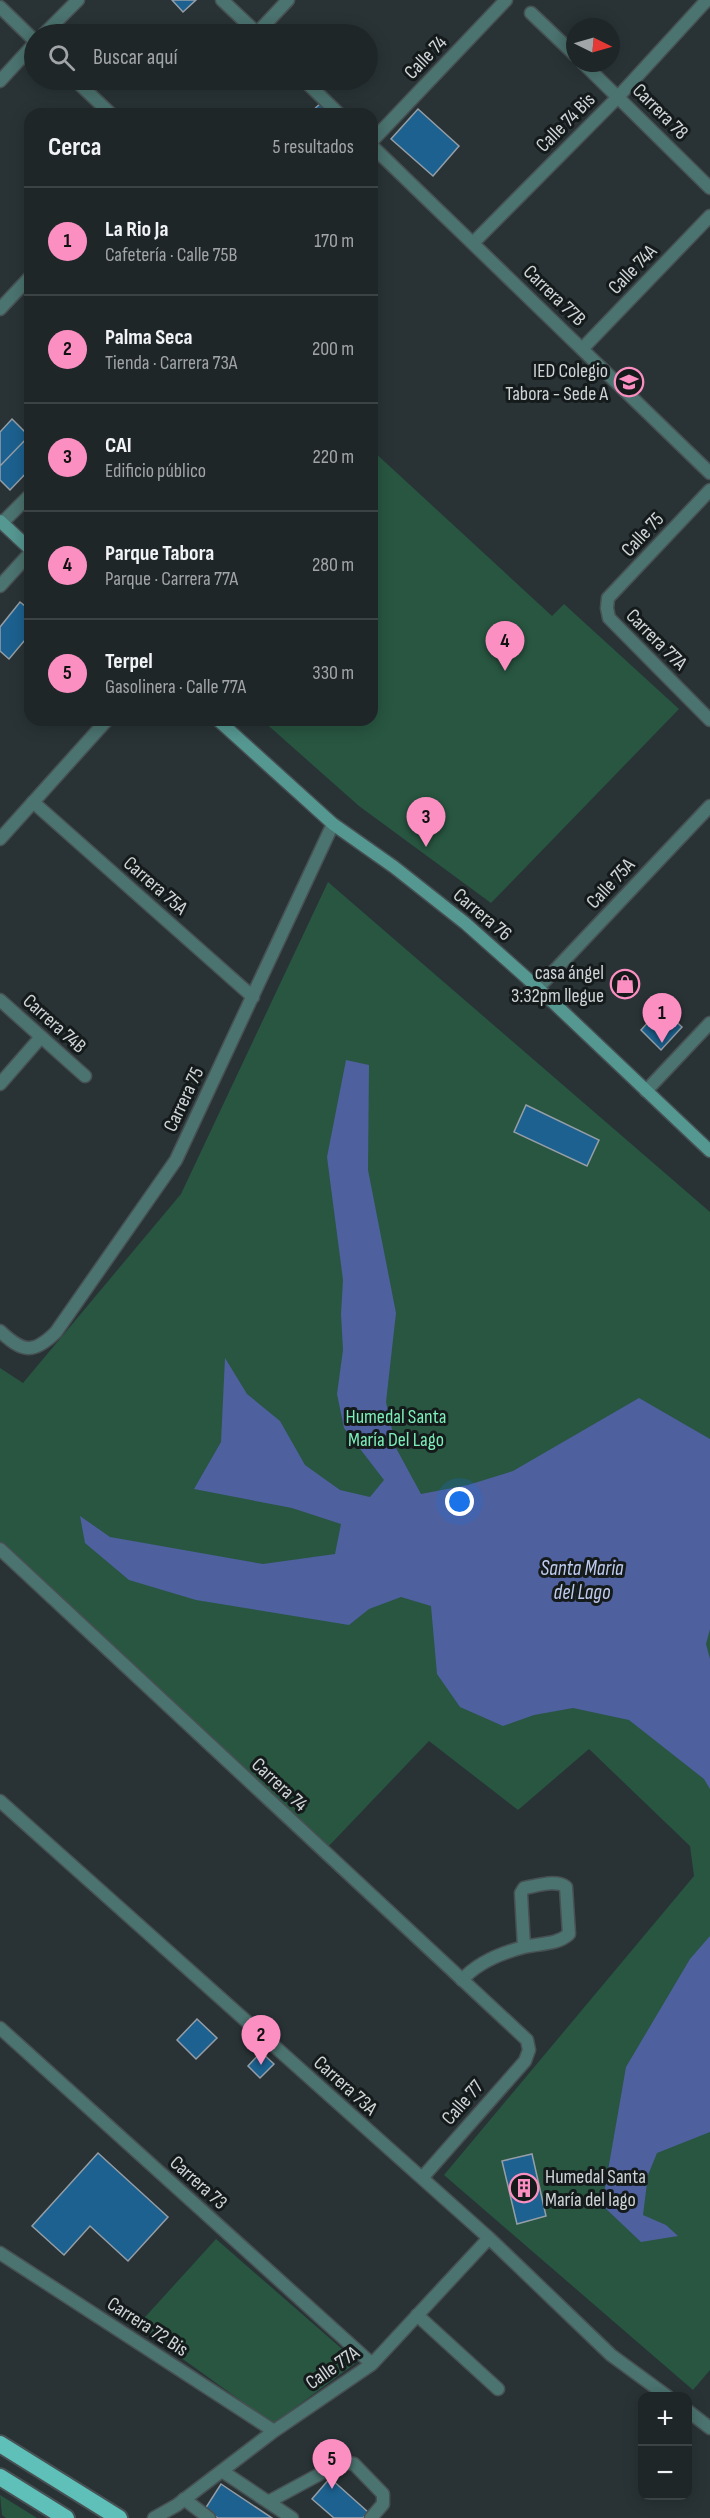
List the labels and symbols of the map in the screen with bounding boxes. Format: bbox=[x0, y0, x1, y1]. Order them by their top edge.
north arrow bbox=[566, 18, 620, 72]
street label: Calle 74 bbox=[399, 31, 452, 84]
street label: Carrera 78 bbox=[627, 79, 693, 145]
street label: Calle 74 Bis bbox=[531, 88, 600, 157]
street label: Calle 74A bbox=[603, 240, 662, 299]
street label: Carrera 77B bbox=[518, 260, 591, 331]
place label: IED Colegio Tabora - Sede A bbox=[505, 359, 608, 406]
school or university icon: IED Colegio Tabora - Sede A bbox=[613, 366, 645, 398]
street label: Calle 75 bbox=[616, 508, 669, 562]
street label: Carrera 77A bbox=[621, 604, 692, 676]
pin: 4 bbox=[486, 622, 524, 671]
pin: 3 bbox=[406, 798, 446, 847]
street label: Carrera 75A bbox=[118, 851, 193, 920]
street label: Calle 75A bbox=[581, 853, 640, 914]
street label: Carrera 76 bbox=[448, 883, 517, 946]
place label: casa ángel 3:32pm llegue bbox=[511, 961, 604, 1008]
shop icon: casa ángel 3:32pm llegue bbox=[609, 968, 641, 1000]
street label: Carrera 74B bbox=[18, 989, 91, 1058]
pin: 1 bbox=[642, 994, 682, 1043]
street label: Carrera 75 bbox=[159, 1063, 209, 1136]
park label: Humedal Santa María Del Lago bbox=[346, 1405, 447, 1452]
your location bbox=[445, 1487, 474, 1516]
water label: Santa Maria del Lago bbox=[540, 1556, 624, 1605]
street label: Carrera 74 bbox=[246, 1753, 312, 1817]
pin: 2 bbox=[242, 2016, 280, 2065]
street label: Carrera 73A bbox=[308, 2051, 382, 2121]
street label: Calle 77 bbox=[437, 2075, 489, 2130]
street label: Carrera 73 bbox=[165, 2151, 232, 2215]
place label: Humedal Santa María del lago bbox=[545, 2165, 646, 2212]
building icon: Humedal Santa María del lago bbox=[508, 2172, 540, 2204]
street label: Carrera 72 Bis bbox=[102, 2292, 192, 2362]
street label: Calle 77A bbox=[301, 2341, 364, 2395]
pin: 5 bbox=[312, 2440, 352, 2489]

